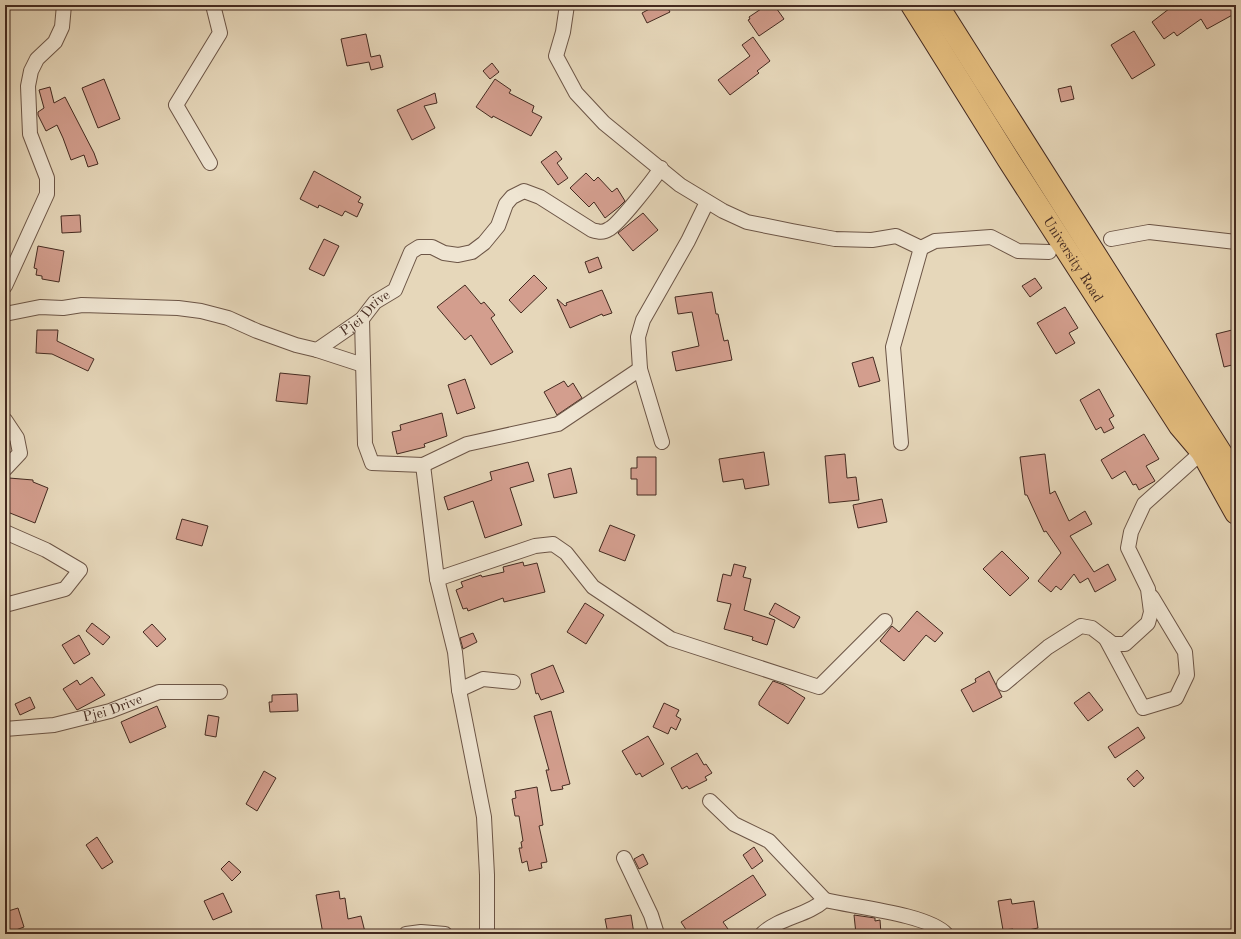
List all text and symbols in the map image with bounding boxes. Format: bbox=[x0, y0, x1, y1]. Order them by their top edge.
street label: University Road bbox=[1040, 214, 1105, 305]
street label: Pjei Drive bbox=[338, 288, 392, 339]
street label: Pjei Drive bbox=[81, 692, 144, 725]

